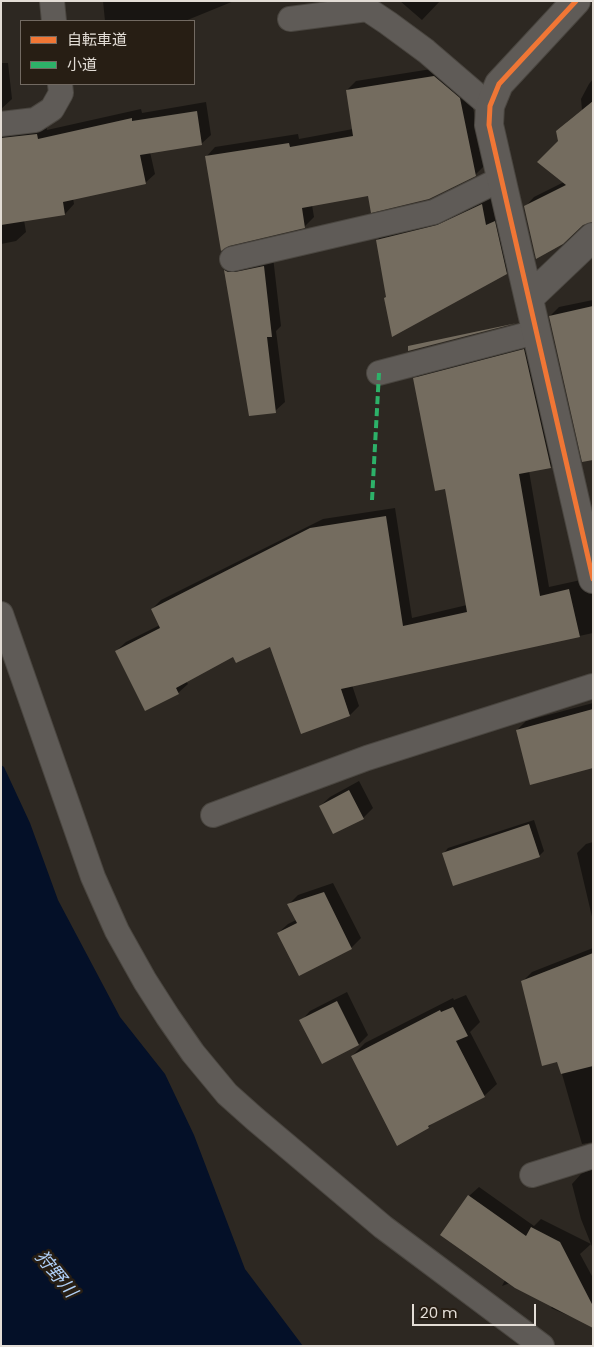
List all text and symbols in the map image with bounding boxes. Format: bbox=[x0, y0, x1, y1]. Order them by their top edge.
legend bbox=[20, 20, 195, 85]
text: 自転車道 bbox=[67, 29, 127, 50]
text: 小道 bbox=[67, 54, 97, 75]
water label: 狩野川 bbox=[30, 1247, 80, 1303]
scale bar bbox=[414, 1294, 538, 1326]
text: 20 m bbox=[420, 1302, 458, 1323]

